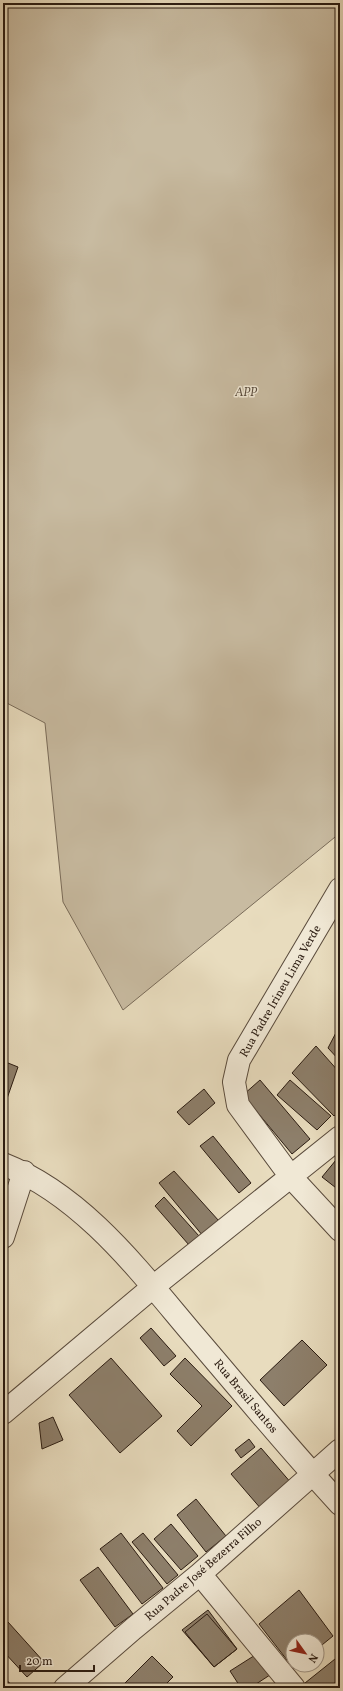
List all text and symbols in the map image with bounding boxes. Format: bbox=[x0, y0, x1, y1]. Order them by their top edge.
park label: APP bbox=[234, 385, 258, 401]
street label: Rua Padre Irineu Lima Verde bbox=[236, 922, 326, 1061]
street label: Rua Brasil Santos bbox=[210, 1356, 281, 1437]
street label: Rua Padre José Bezerra Filho bbox=[142, 1514, 266, 1625]
north arrow bbox=[285, 1633, 325, 1673]
scale bar bbox=[20, 1647, 94, 1673]
text: N bbox=[304, 1650, 321, 1665]
text: 20 m bbox=[26, 1654, 53, 1670]

